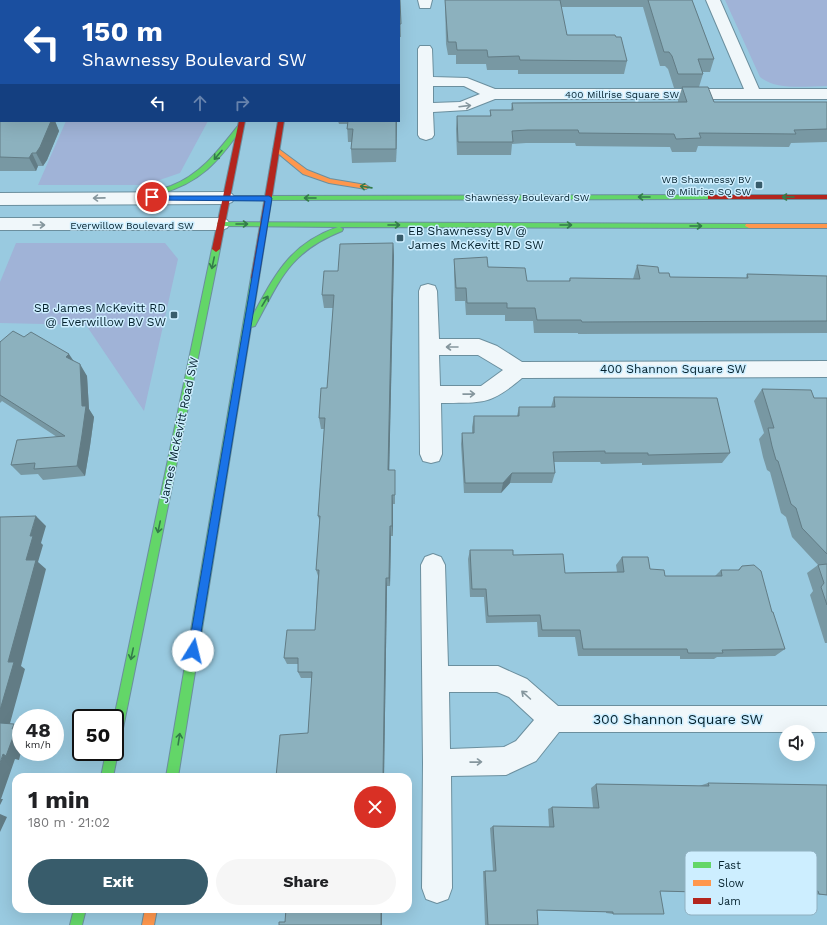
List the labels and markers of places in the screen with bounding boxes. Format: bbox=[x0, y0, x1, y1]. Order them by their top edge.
place label: WB Shawnessy BV @ Millrise SQ SW bbox=[662, 174, 752, 197]
pin bbox=[135, 180, 169, 214]
marker: WB Shawnessy BV @ Millrise SQ SW bbox=[754, 180, 764, 190]
place label: EB Shawnessy BV @ James McKevitt RD SW bbox=[408, 224, 544, 252]
marker: EB Shawnessy BV @ James McKevitt RD SW bbox=[395, 233, 405, 243]
place label: SB James McKevitt RD @ Everwillow BV SW bbox=[34, 301, 166, 329]
marker: SB James McKevitt RD @ Everwillow BV SW bbox=[169, 310, 179, 320]

